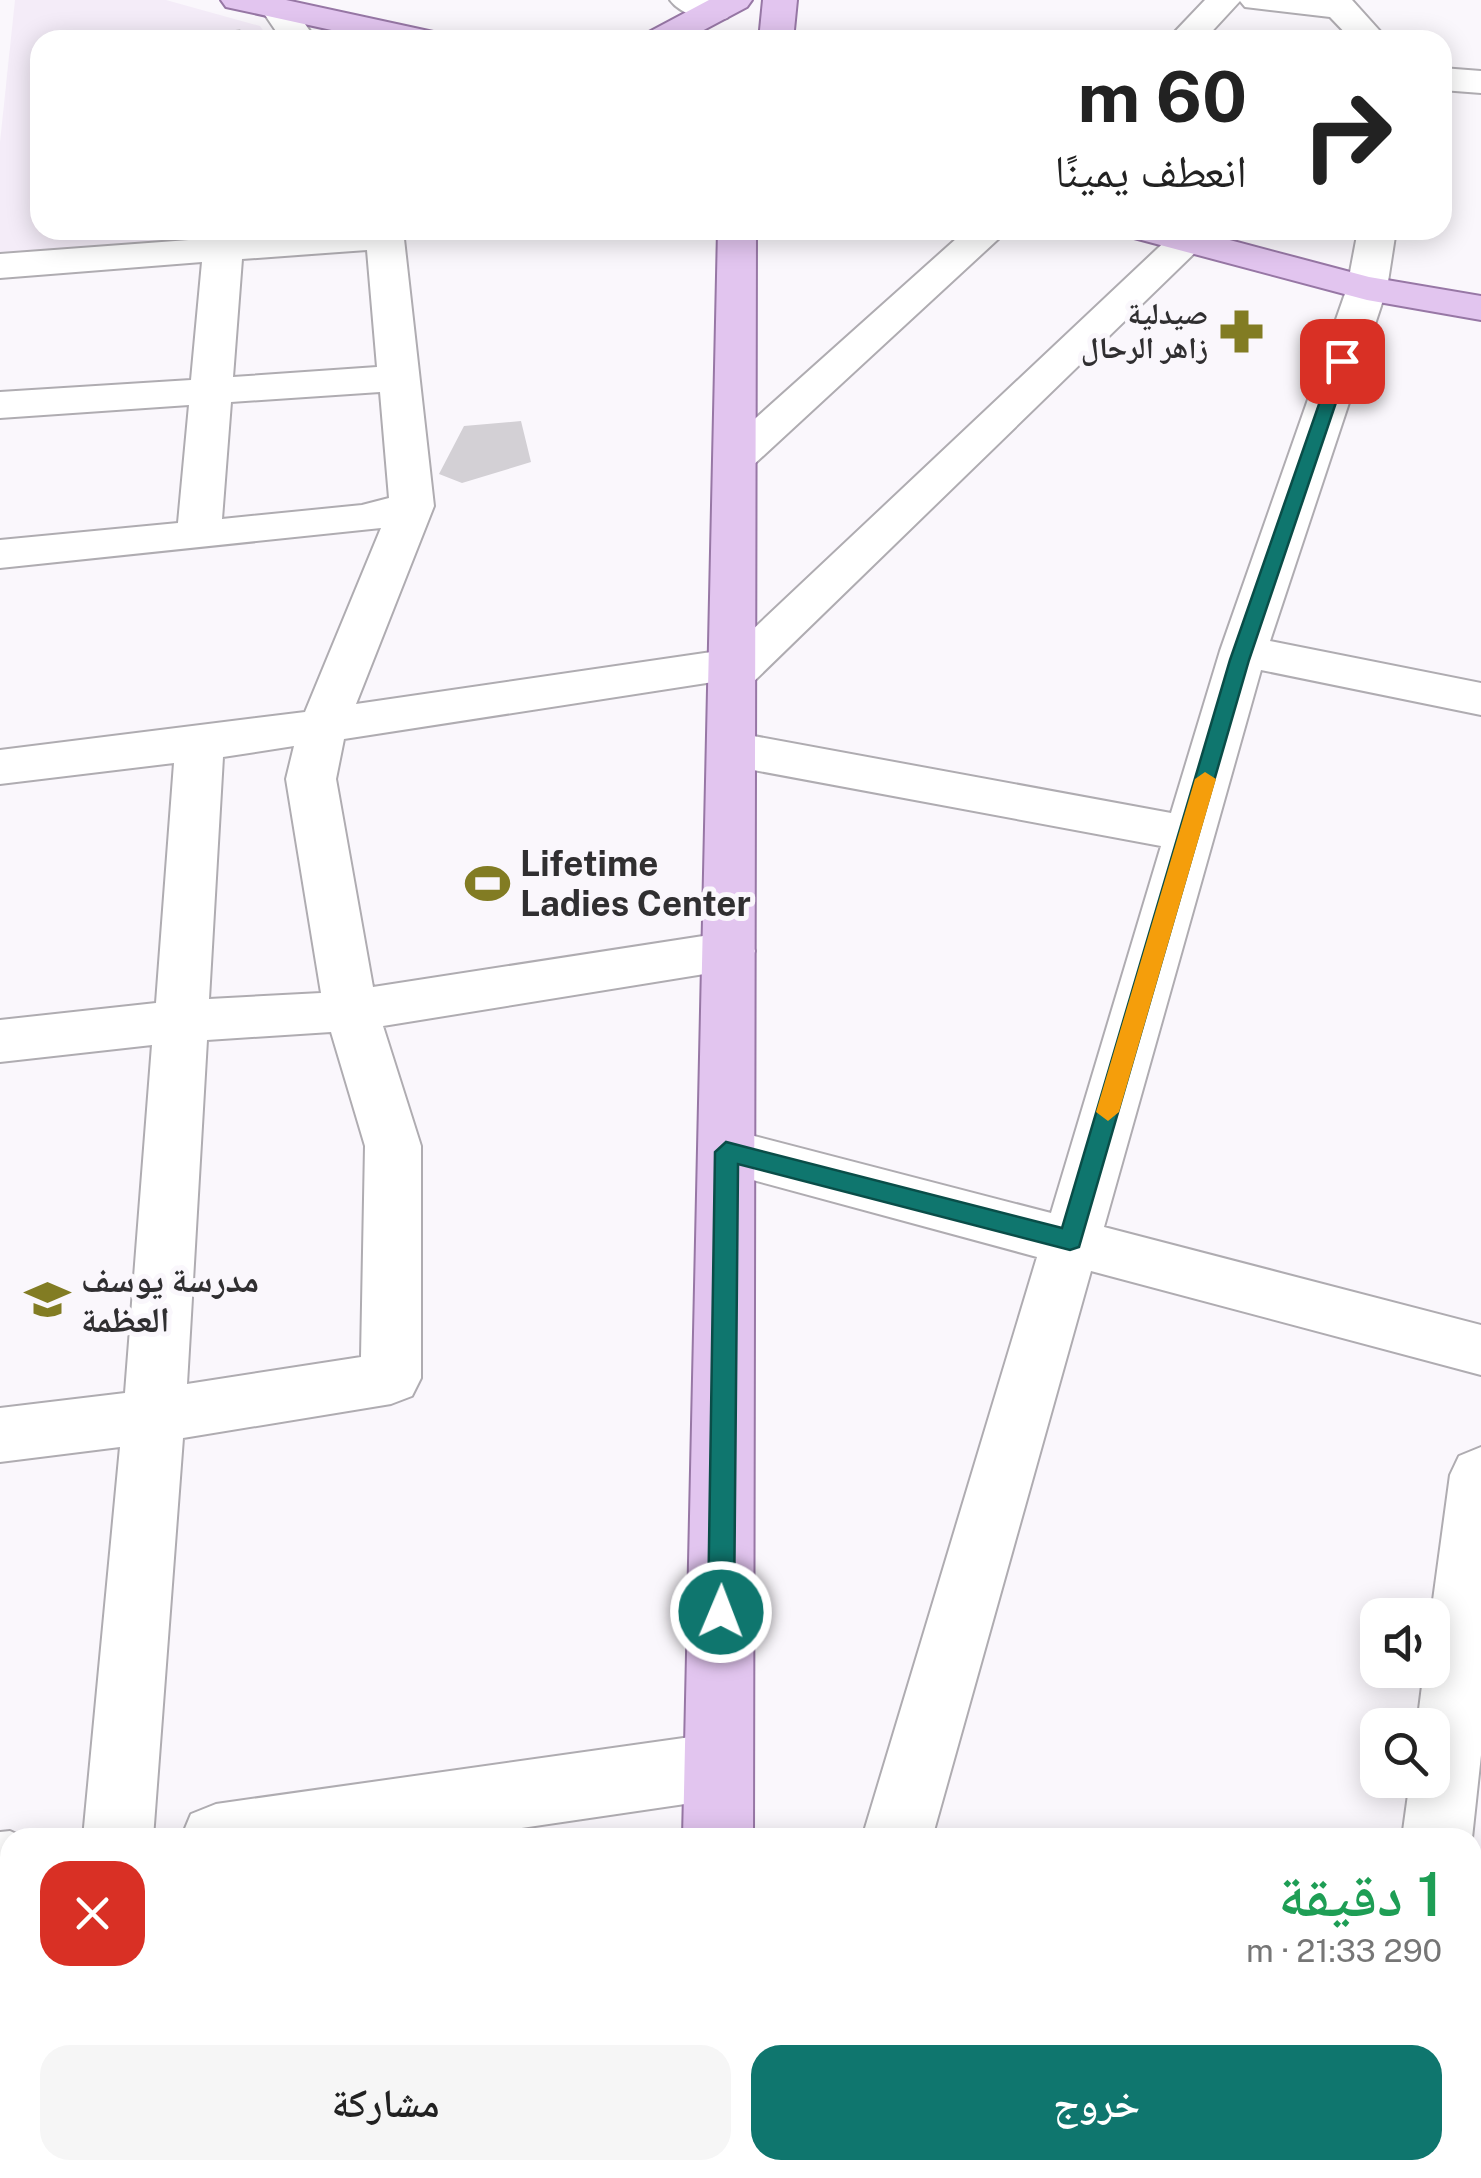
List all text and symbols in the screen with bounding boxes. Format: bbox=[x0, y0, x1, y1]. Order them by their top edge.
text: 60 m bbox=[1077, 55, 1247, 138]
icon: right bbox=[1282, 70, 1412, 200]
text: انعطف يمينًا bbox=[1055, 144, 1247, 197]
place label: صيدلية زاهر الرحال bbox=[1081, 295, 1208, 366]
pharmacy icon: صيدلية زاهر الرحال bbox=[1217, 307, 1265, 355]
pin bbox=[1300, 319, 1385, 404]
icon: arrive bbox=[1315, 334, 1370, 389]
place label: Lifetime Ladies Center bbox=[520, 843, 751, 924]
sports icon: Lifetime Ladies Center bbox=[463, 860, 511, 908]
place label: مدرسة يوسف العظمة bbox=[81, 1259, 259, 1340]
school or university icon: مدرسة يوسف العظمة bbox=[24, 1276, 72, 1324]
position arrow bbox=[669, 1560, 773, 1664]
map controls bbox=[1360, 1598, 1450, 1798]
button: sound bbox=[1360, 1598, 1450, 1688]
button: search bbox=[1360, 1708, 1450, 1798]
text: 1 دقيقة bbox=[1278, 1859, 1442, 1930]
button: close bbox=[40, 1861, 145, 1966]
text: 290 m · 21:33 bbox=[1246, 1932, 1442, 1969]
button: مشاركة bbox=[40, 2045, 731, 2160]
button: خروج bbox=[751, 2045, 1442, 2160]

